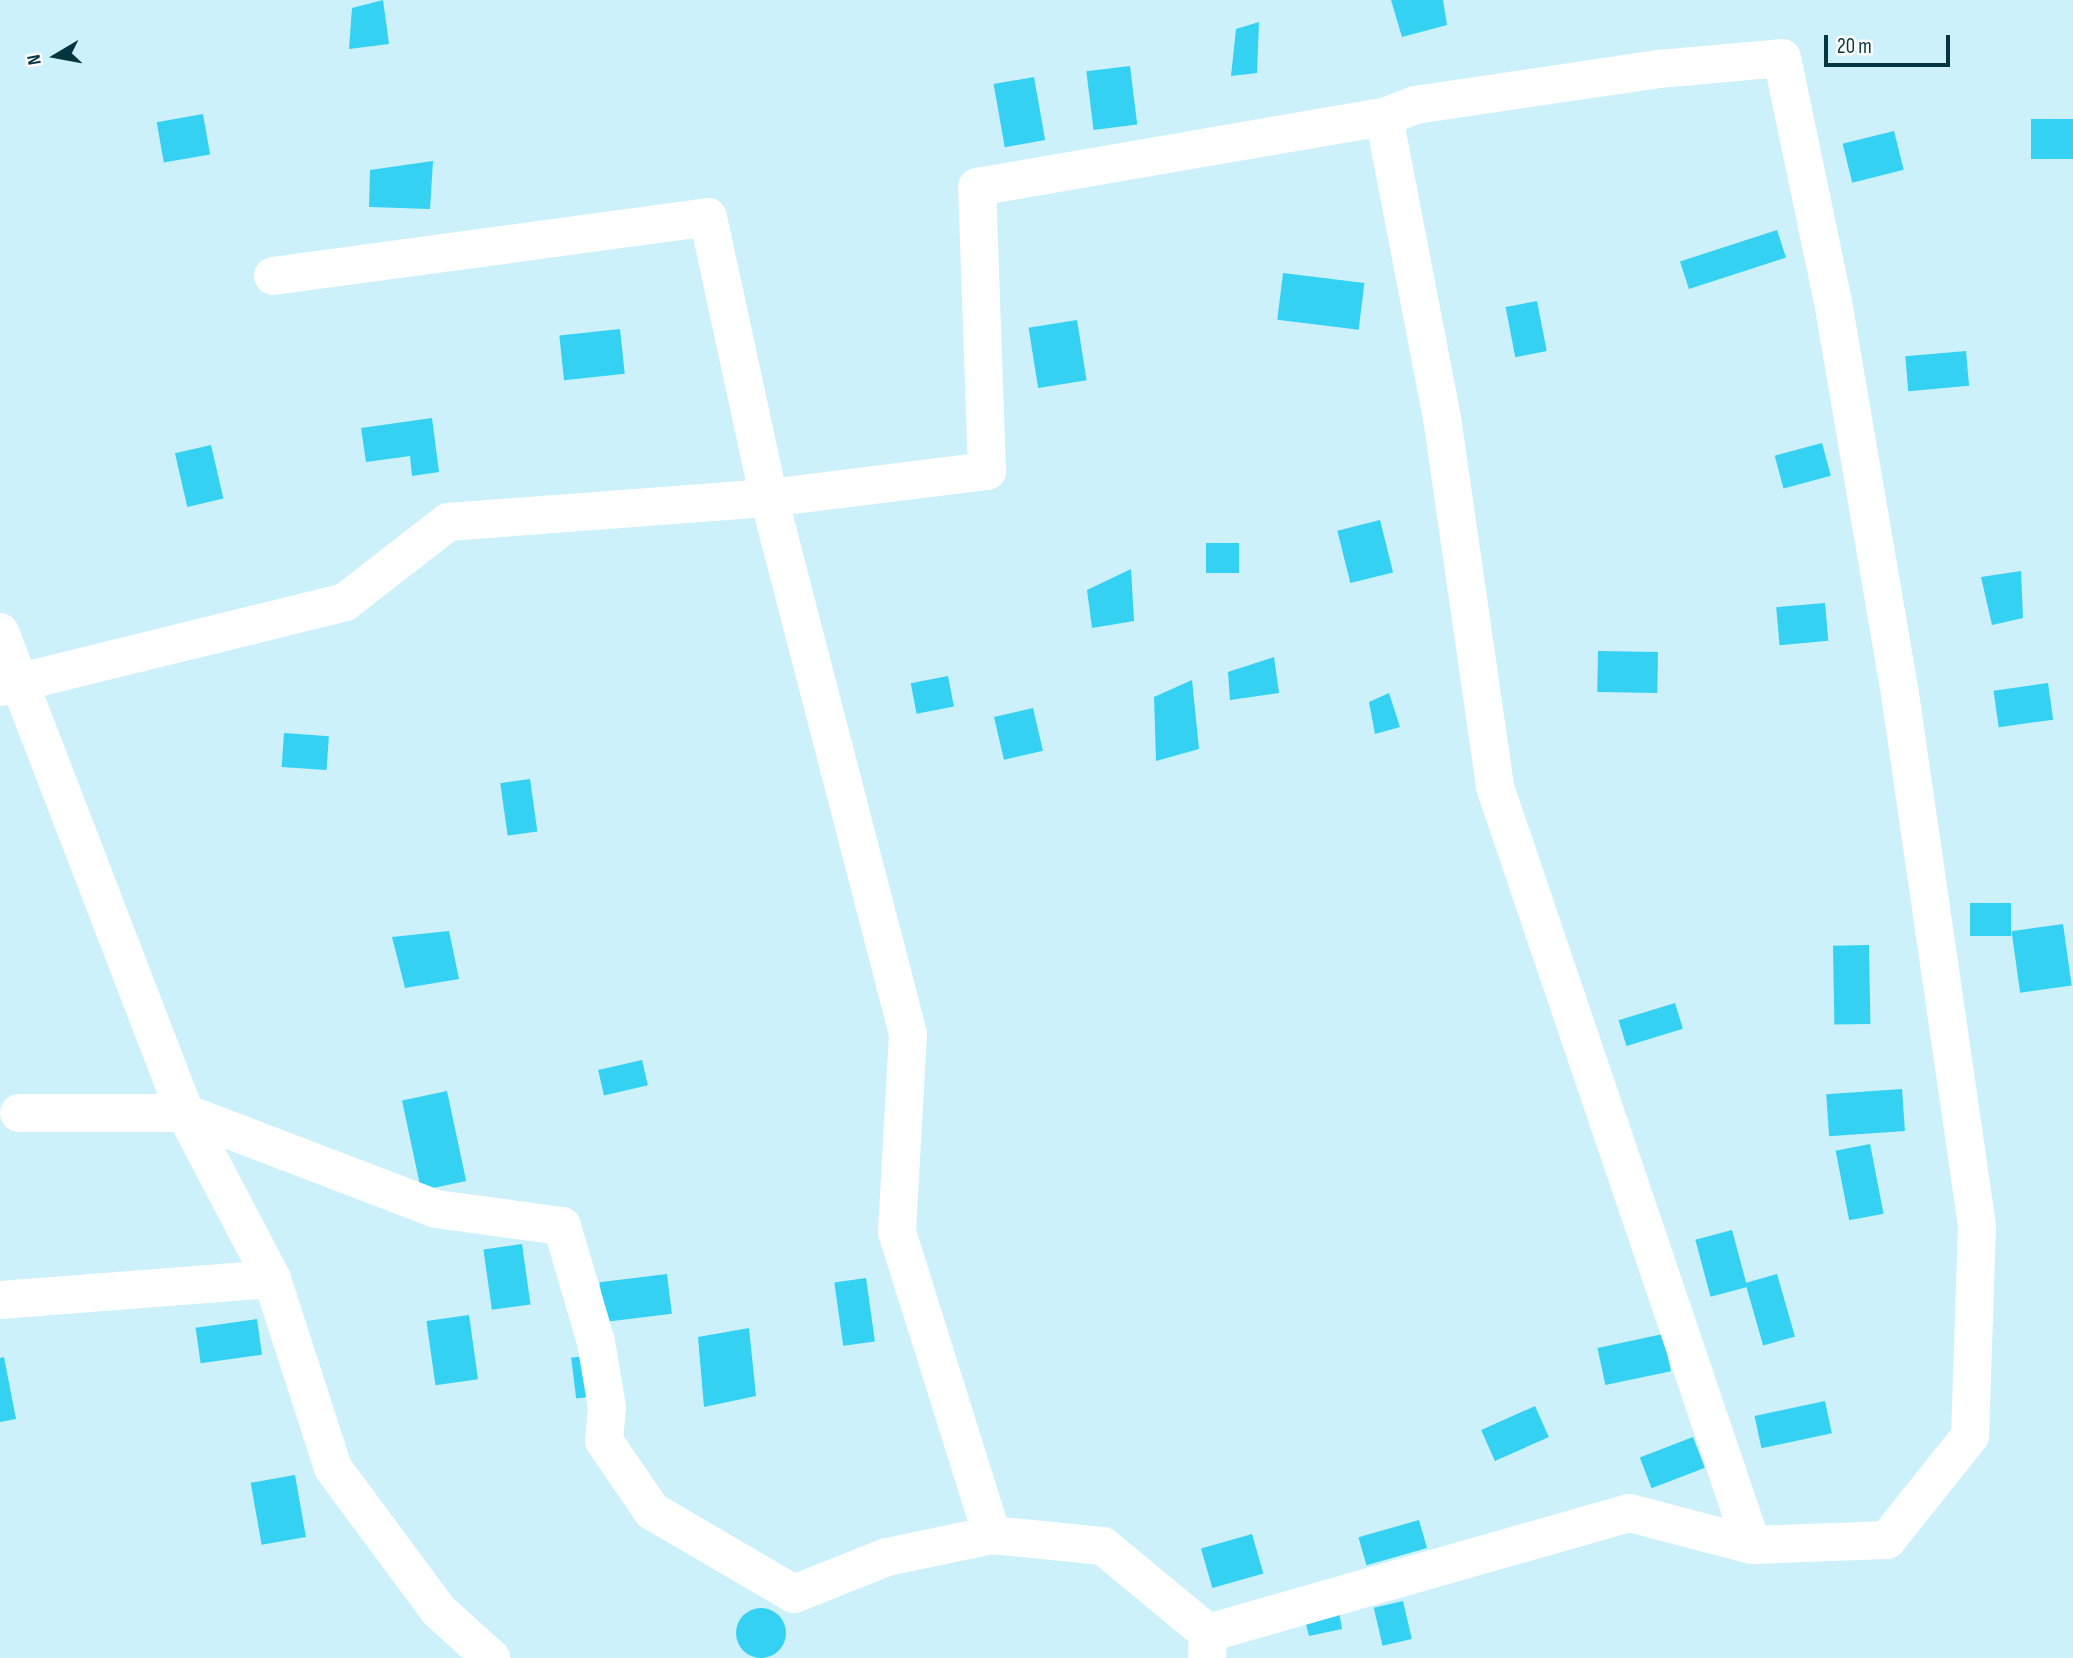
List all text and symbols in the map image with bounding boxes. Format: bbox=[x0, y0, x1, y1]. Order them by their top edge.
north arrow bbox=[21, 21, 91, 91]
scale bar bbox=[1828, 21, 1954, 65]
text: 20 m bbox=[1837, 34, 1872, 59]
text: N bbox=[23, 53, 47, 67]

